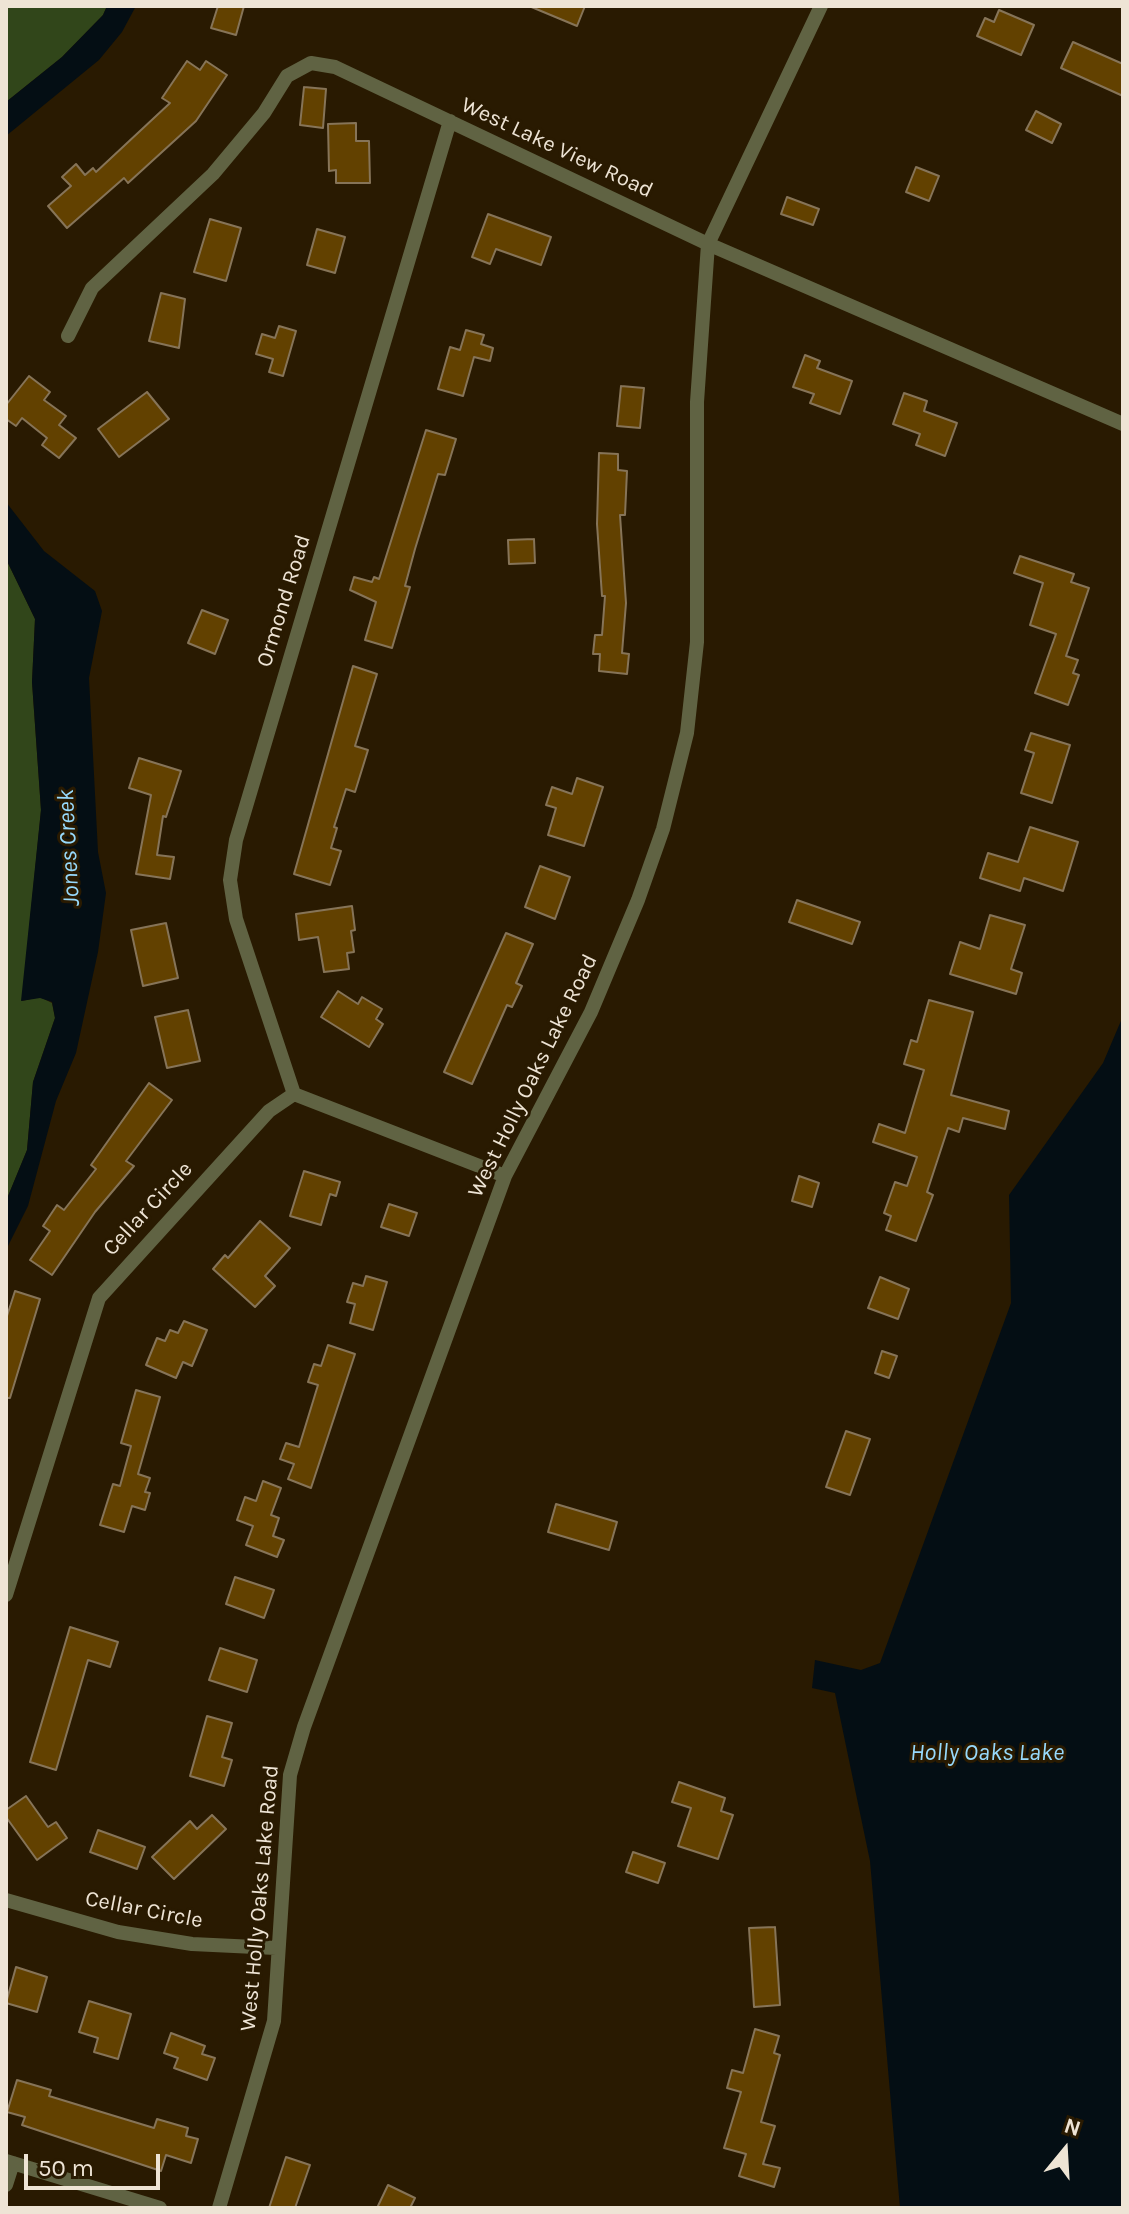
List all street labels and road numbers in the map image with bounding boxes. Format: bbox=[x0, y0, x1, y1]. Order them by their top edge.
street label: West Lake View Road bbox=[457, 92, 657, 204]
street label: Ormond Road bbox=[251, 532, 317, 670]
street label: West Holly Oaks Lake Road bbox=[463, 950, 603, 1202]
street label: Cellar Circle bbox=[98, 1156, 198, 1262]
street label: West Holly Oaks Lake Road bbox=[235, 1764, 285, 2032]
street label: Cellar Circle bbox=[83, 1886, 205, 1934]

